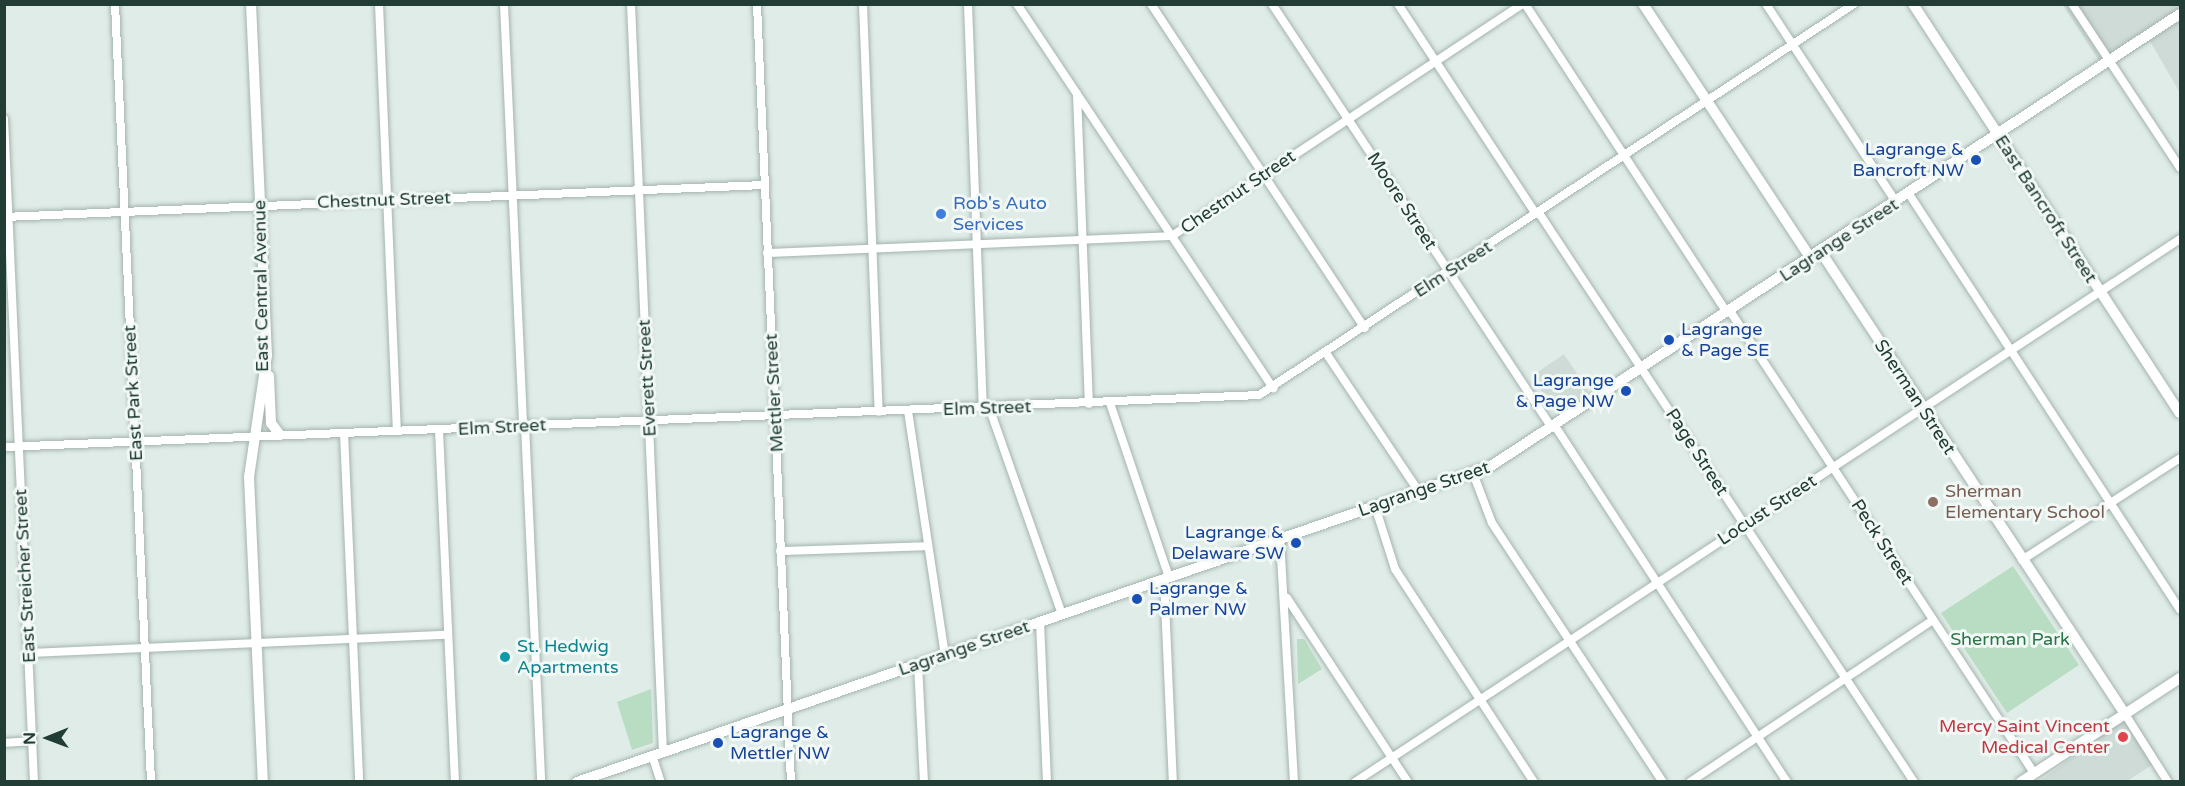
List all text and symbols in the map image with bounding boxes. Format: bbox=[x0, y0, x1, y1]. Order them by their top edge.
street label: East Bancroft Street bbox=[1990, 131, 2102, 287]
place label: Lagrange & Bancroft NW bbox=[1852, 139, 1964, 182]
street label: Chestnut Street bbox=[1176, 146, 1300, 238]
street label: Moore Street bbox=[1362, 148, 1442, 254]
marker: Lagrange & Bancroft NW bbox=[1969, 153, 1983, 167]
street label: Chestnut Street bbox=[317, 187, 451, 213]
place label: Rob's Auto Services bbox=[953, 193, 1047, 236]
street label: Lagrange Street bbox=[1775, 194, 1903, 286]
street label: East Central Avenue bbox=[249, 200, 273, 372]
marker: Rob's Auto Services bbox=[934, 207, 948, 221]
street label: Elm Street bbox=[1410, 236, 1496, 302]
street label: Everett Street bbox=[633, 319, 661, 437]
place label: Lagrange & Page SE bbox=[1681, 319, 1769, 362]
street label: East Park Street bbox=[119, 324, 147, 462]
street label: Mettler Street bbox=[760, 333, 788, 453]
marker: Lagrange & Page SE bbox=[1662, 333, 1676, 347]
street label: Sherman Street bbox=[1870, 335, 1960, 459]
place label: Lagrange & Page NW bbox=[1516, 370, 1614, 412]
marker: Lagrange & Page NW bbox=[1619, 384, 1633, 398]
street label: Elm Street bbox=[942, 396, 1032, 420]
street label: Page Street bbox=[1661, 404, 1733, 500]
street label: Elm Street bbox=[457, 414, 547, 440]
street label: Lagrange Street bbox=[1355, 456, 1493, 522]
street label: Locust Street bbox=[1714, 470, 1820, 550]
place label: Sherman Elementary School bbox=[1945, 481, 2105, 524]
street label: East Streicher Street bbox=[10, 488, 40, 664]
street label: Peck Street bbox=[1846, 495, 1918, 589]
marker: Sherman Elementary School bbox=[1926, 495, 1940, 509]
place label: Lagrange & Delaware SW bbox=[1171, 522, 1284, 564]
marker: Lagrange & Delaware SW bbox=[1289, 536, 1303, 550]
place label: Lagrange & Palmer NW bbox=[1149, 578, 1248, 620]
marker: Lagrange & Palmer NW bbox=[1130, 592, 1144, 606]
street label: Lagrange Street bbox=[895, 615, 1033, 681]
park label: Sherman Park bbox=[1950, 628, 2070, 650]
place label: St. Hedwig Apartments bbox=[517, 636, 619, 678]
marker: St. Hedwig Apartments bbox=[498, 650, 512, 664]
north arrow bbox=[18, 708, 78, 768]
place label: Mercy Saint Vincent Medical Center bbox=[1939, 716, 2110, 758]
place label: Lagrange & Mettler NW bbox=[730, 722, 830, 764]
marker: Mercy Saint Vincent Medical Center bbox=[2114, 728, 2132, 746]
text: N bbox=[20, 732, 40, 745]
marker: Lagrange & Mettler NW bbox=[711, 736, 725, 750]

